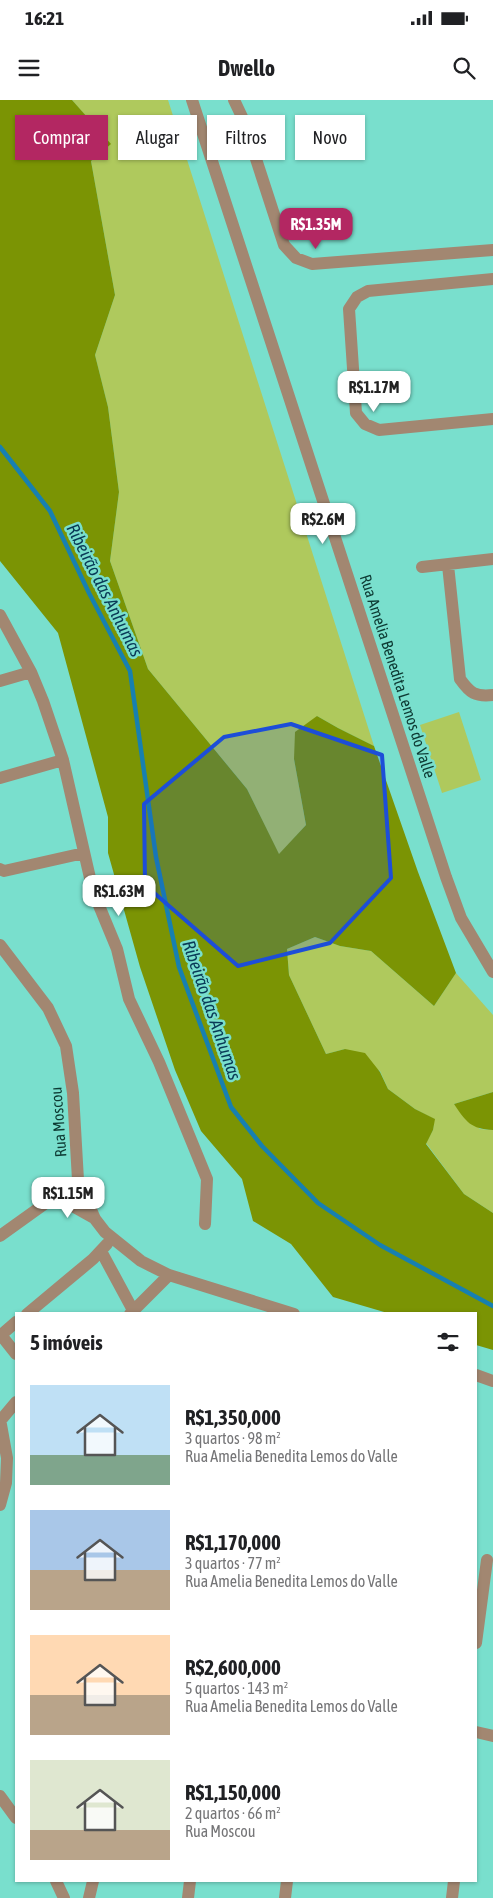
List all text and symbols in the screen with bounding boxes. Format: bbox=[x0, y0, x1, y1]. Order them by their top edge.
text: 16:21 bbox=[25, 7, 64, 29]
icon: menu bbox=[15, 54, 43, 82]
icon: search bbox=[450, 54, 478, 82]
text: Dwello bbox=[218, 55, 275, 81]
chip: Comprar bbox=[15, 115, 108, 160]
chip: Alugar bbox=[118, 115, 197, 160]
chip: Filtros bbox=[207, 115, 285, 160]
chip: Novo bbox=[295, 115, 365, 160]
pin: R$1.35M bbox=[270, 208, 362, 250]
text: R$1.35M bbox=[291, 215, 341, 233]
pin: R$1.17M bbox=[328, 370, 420, 413]
text: R$1.17M bbox=[349, 378, 399, 396]
pin: R$2.6M bbox=[282, 502, 364, 545]
text: R$2.6M bbox=[301, 510, 345, 528]
water label: Ribeirão das Anhumas bbox=[62, 520, 148, 660]
street label: Rua Amelia Benedita Lemos do Valle bbox=[357, 572, 439, 780]
pin: R$1.63M bbox=[73, 874, 165, 917]
text: R$1.63M bbox=[94, 882, 144, 900]
water label: Ribeirão das Anhumas bbox=[178, 937, 246, 1083]
street label: Rua Moscou bbox=[47, 1086, 69, 1158]
pin: R$1.15M bbox=[22, 1176, 114, 1219]
text: R$1.15M bbox=[43, 1184, 93, 1202]
icon: filters bbox=[434, 1328, 462, 1356]
text: 5 imóveis bbox=[30, 1330, 103, 1354]
icon: home bbox=[70, 1405, 130, 1465]
text: R$1,350,000 bbox=[185, 1405, 281, 1429]
text: 3 quartos · 98 m² bbox=[185, 1429, 281, 1447]
text: Rua Amelia Benedita Lemos do Valle bbox=[185, 1447, 398, 1465]
icon: home bbox=[70, 1530, 130, 1590]
text: R$1,170,000 bbox=[185, 1530, 281, 1554]
text: 3 quartos · 77 m² bbox=[185, 1554, 281, 1572]
text: Rua Amelia Benedita Lemos do Valle bbox=[185, 1572, 398, 1590]
icon: home bbox=[70, 1655, 130, 1715]
text: R$2,600,000 bbox=[185, 1655, 281, 1679]
text: 5 quartos · 143 m² bbox=[185, 1679, 288, 1697]
text: Rua Amelia Benedita Lemos do Valle bbox=[185, 1697, 398, 1715]
icon: home bbox=[70, 1780, 130, 1840]
text: R$1,150,000 bbox=[185, 1780, 281, 1804]
text: 2 quartos · 66 m² bbox=[185, 1804, 281, 1822]
text: Rua Moscou bbox=[185, 1822, 255, 1840]

